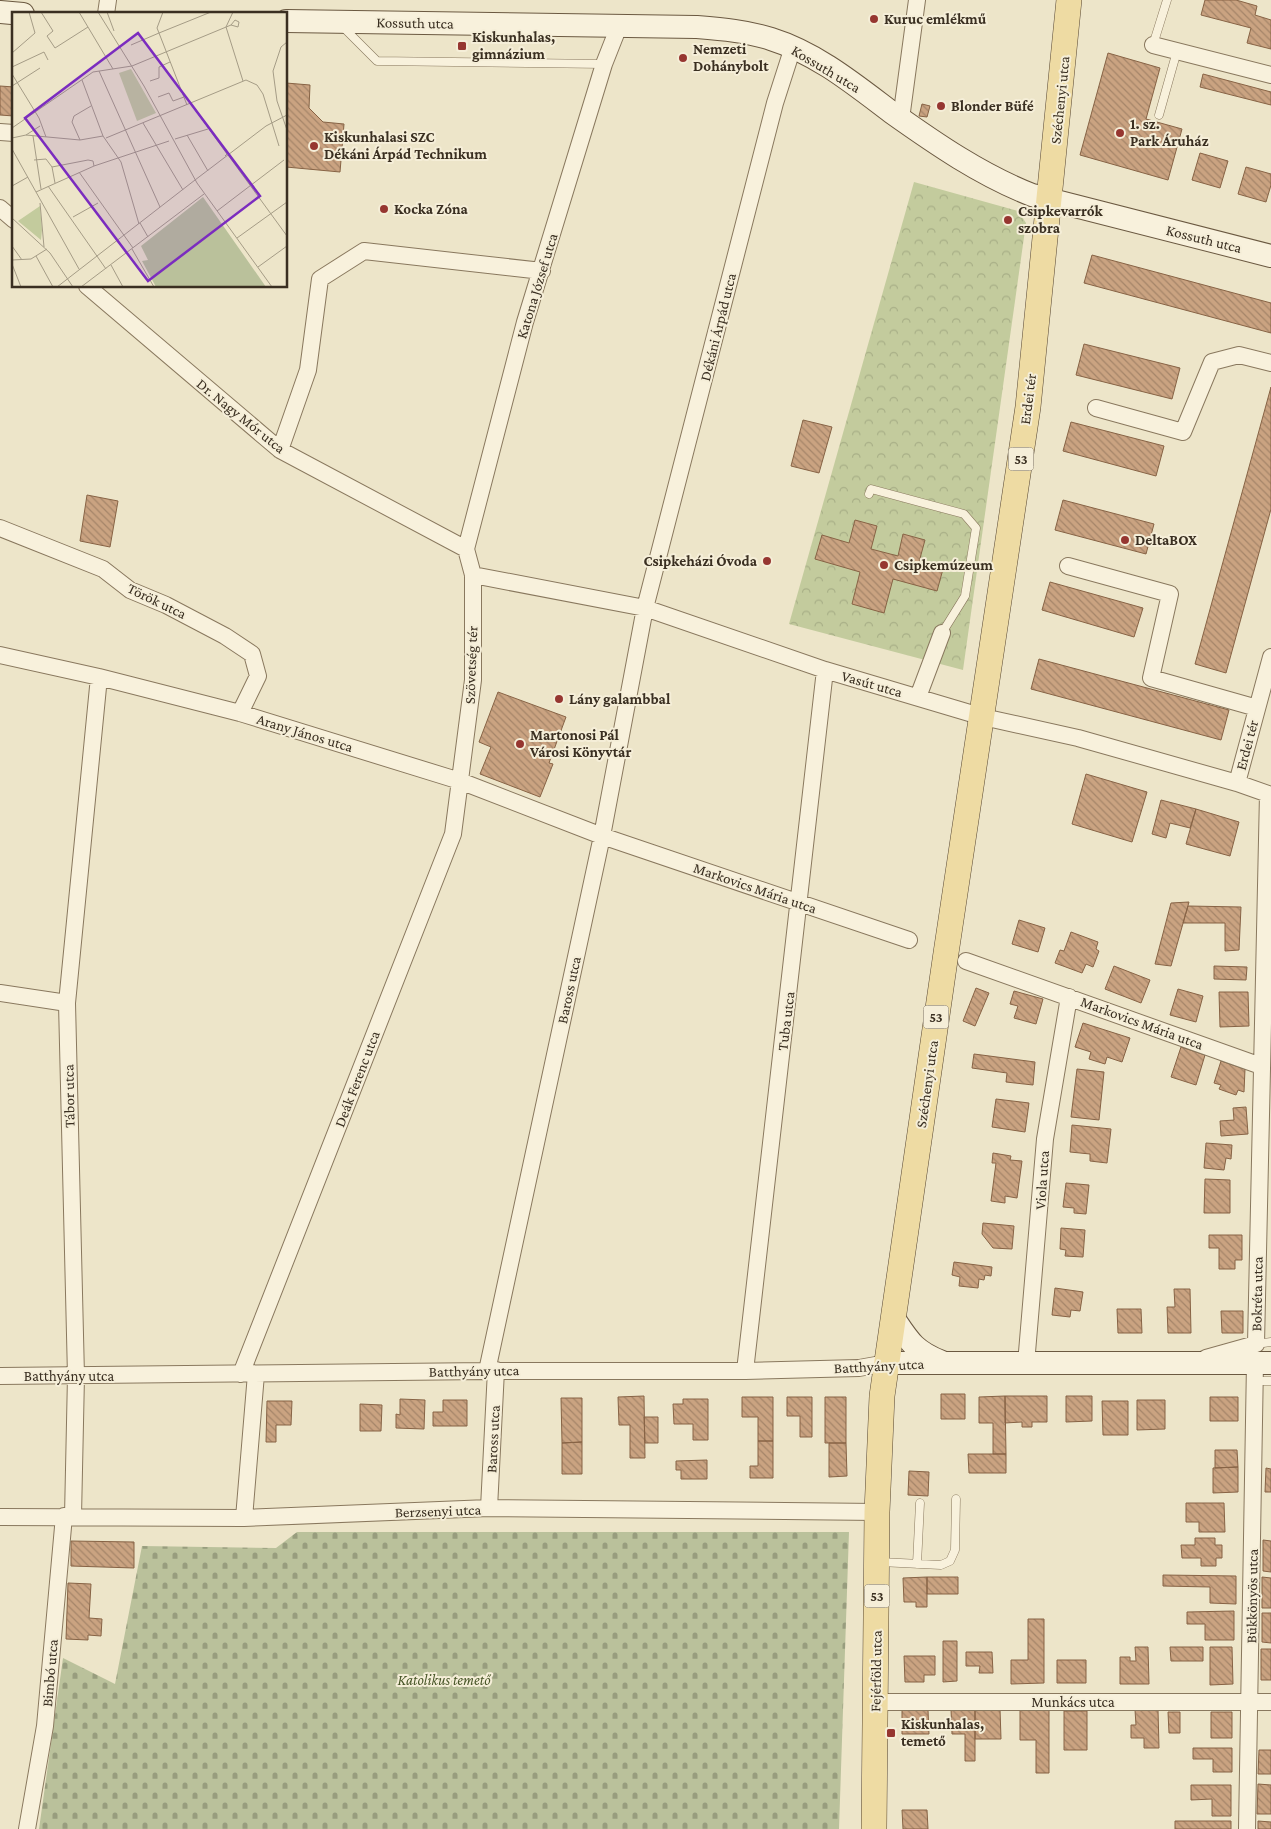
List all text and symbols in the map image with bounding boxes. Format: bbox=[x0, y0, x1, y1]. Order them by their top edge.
place label: Kuruc emlékmű bbox=[884, 11, 987, 27]
inset map bbox=[12, 12, 288, 288]
marker: Kuruc emlékmű bbox=[868, 13, 880, 25]
street label: Kossuth utca bbox=[376, 14, 454, 32]
place label: Kiskunhalas, gimnázium bbox=[472, 29, 555, 62]
marker: Kiskunhalas, gimnázium bbox=[456, 40, 468, 52]
place label: Nemzeti Dohánybolt bbox=[693, 41, 769, 74]
street label: Kossuth utca bbox=[789, 42, 863, 96]
marker: Nemzeti Dohánybolt bbox=[677, 52, 689, 64]
street label: Széchenyi utca bbox=[1047, 55, 1074, 145]
place label: Blonder Büfé bbox=[951, 98, 1034, 114]
marker: Blonder Büfé bbox=[935, 100, 947, 112]
place label: 1. sz. Park Áruház bbox=[1130, 116, 1209, 149]
marker: 1. sz. Park Áruház bbox=[1114, 127, 1126, 139]
place label: Kiskunhalasi SZC Dékáni Árpád Technikum bbox=[324, 129, 487, 162]
marker: Kiskunhalasi SZC Dékáni Árpád Technikum bbox=[308, 140, 320, 152]
place label: Kocka Zóna bbox=[394, 201, 469, 217]
marker: Kocka Zóna bbox=[378, 203, 390, 215]
place label: Csipkevarrók szobra bbox=[1018, 203, 1104, 236]
marker: Csipkevarrók szobra bbox=[1002, 214, 1014, 226]
street label: Kossuth utca bbox=[1164, 222, 1244, 256]
street label: Katona József utca bbox=[513, 231, 562, 341]
street label: Dékáni Árpád utca bbox=[697, 271, 740, 383]
street label: Erdei tér bbox=[1017, 372, 1039, 425]
street label: Dr. Nagy Mór utca bbox=[193, 375, 288, 457]
road number: 53 bbox=[1008, 448, 1034, 470]
place label: DeltaBOX bbox=[1135, 532, 1197, 548]
marker: DeltaBOX bbox=[1119, 534, 1131, 546]
place label: Csipkeházi Óvoda bbox=[643, 553, 758, 569]
marker: Csipkeházi Óvoda bbox=[761, 555, 773, 567]
place label: Csipkemúzeum bbox=[894, 557, 993, 573]
marker: Csipkemúzeum bbox=[878, 559, 890, 571]
street label: Török utca bbox=[125, 580, 189, 622]
street label: Szövetség tér bbox=[462, 625, 481, 704]
street label: Vasút utca bbox=[840, 668, 904, 700]
place label: Lány galambbal bbox=[569, 691, 671, 707]
marker: Lány galambbal bbox=[553, 693, 565, 705]
street label: Arany János utca bbox=[255, 711, 355, 756]
street label: Erdei tér bbox=[1233, 718, 1262, 772]
place label: Martonosi Pál Városi Könyvtár bbox=[529, 727, 631, 760]
marker: Martonosi Pál Városi Könyvtár bbox=[514, 738, 526, 750]
street label: Markovics Mária utca bbox=[691, 859, 819, 917]
street label: Baross utca bbox=[554, 955, 584, 1025]
street label: Tuba utca bbox=[774, 990, 798, 1052]
street label: Markovics Mária utca bbox=[1079, 993, 1206, 1053]
road number: 53 bbox=[924, 1006, 948, 1028]
street label: Deák Ferenc utca bbox=[331, 1029, 383, 1129]
street label: Széchenyi utca bbox=[913, 1039, 942, 1129]
street label: Tábor utca bbox=[60, 1064, 78, 1128]
street label: Viola utca bbox=[1032, 1150, 1052, 1210]
street label: Bokréta utca bbox=[1248, 1256, 1266, 1332]
street label: Batthyány utca bbox=[833, 1356, 925, 1377]
street label: Batthyány utca bbox=[429, 1362, 520, 1381]
street label: Batthyány utca bbox=[24, 1368, 114, 1385]
street label: Baross utca bbox=[483, 1404, 503, 1473]
street label: Berzsenyi utca bbox=[394, 1501, 482, 1522]
street label: Bükkönyös utca bbox=[1243, 1548, 1262, 1644]
road number: 53 bbox=[864, 1584, 890, 1608]
street label: Fejérföld utca bbox=[867, 1630, 886, 1712]
street label: Bimbó utca bbox=[39, 1638, 61, 1708]
park label: Katolikus temető bbox=[397, 1672, 492, 1688]
street label: Munkács utca bbox=[1031, 1694, 1115, 1710]
place label: Kiskunhalas, temető bbox=[901, 1716, 984, 1749]
marker: Kiskunhalas, temető bbox=[885, 1727, 897, 1739]

